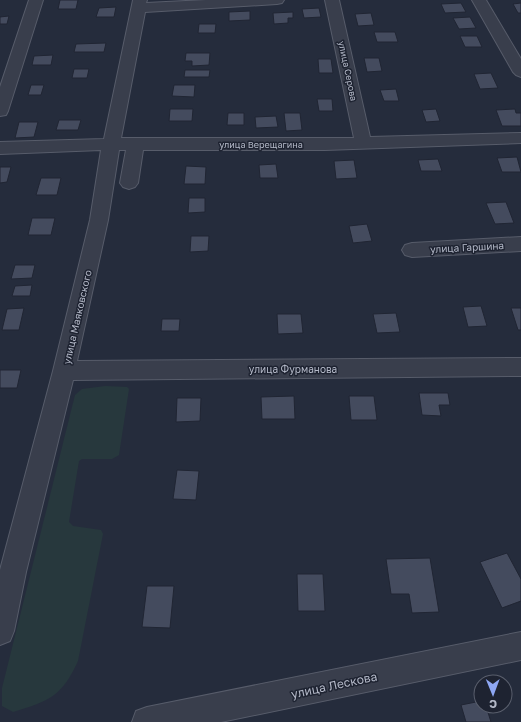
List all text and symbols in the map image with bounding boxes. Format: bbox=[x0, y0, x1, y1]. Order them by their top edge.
street label: улица Серова bbox=[336, 40, 360, 102]
street label: улица Верещагина bbox=[219, 139, 303, 150]
street label: улица Гаршина bbox=[430, 239, 504, 255]
street label: улица Маяковского bbox=[60, 269, 94, 365]
street label: улица Фурманова bbox=[249, 363, 337, 375]
street label: улица Лескова bbox=[290, 669, 378, 701]
north arrow bbox=[473, 674, 513, 714]
text: С bbox=[489, 698, 497, 711]

